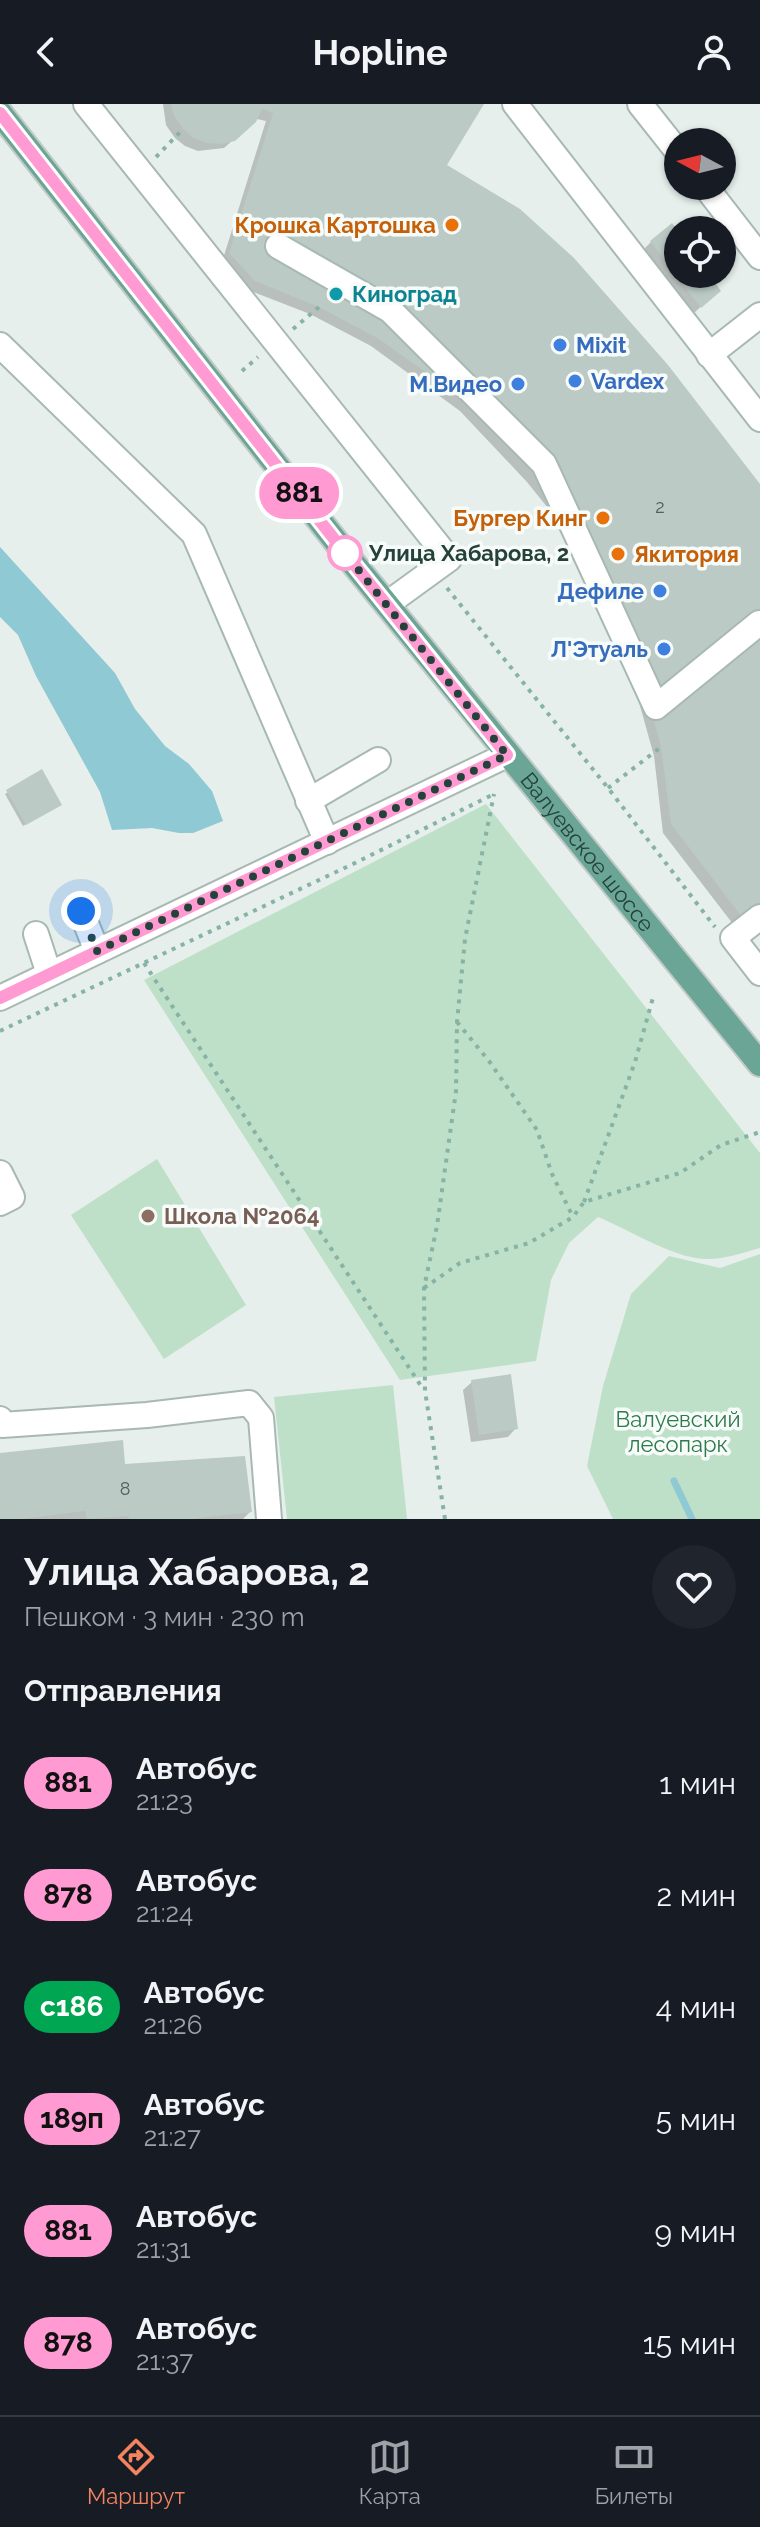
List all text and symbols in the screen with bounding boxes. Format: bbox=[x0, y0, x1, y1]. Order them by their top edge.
icon: back bbox=[24, 30, 68, 74]
icon: person bbox=[692, 30, 736, 74]
text: Hopline bbox=[312, 31, 448, 73]
north arrow bbox=[664, 128, 736, 200]
map controls bbox=[664, 128, 736, 288]
place label: Крошка Картошка bbox=[235, 212, 436, 238]
marker: Крошка Картошка bbox=[443, 216, 461, 234]
button: locate bbox=[664, 216, 736, 288]
place label: Киноград bbox=[352, 281, 457, 307]
marker: Киноград bbox=[327, 285, 345, 303]
place label: Mixit bbox=[576, 332, 627, 358]
marker: Mixit bbox=[551, 336, 569, 354]
place label: Vardex bbox=[591, 368, 665, 394]
place label: М.Видео bbox=[409, 371, 502, 397]
marker: Vardex bbox=[566, 372, 584, 390]
marker: М.Видео bbox=[509, 375, 527, 393]
line badge: 881 bbox=[253, 467, 345, 519]
text: 881 bbox=[275, 476, 323, 509]
house number: 2 bbox=[655, 496, 665, 517]
place label: Бургер Кинг bbox=[453, 505, 587, 531]
marker: Бургер Кинг bbox=[594, 509, 612, 527]
marker: Улица Хабарова, 2 bbox=[328, 536, 362, 570]
place label: Улица Хабарова, 2 bbox=[368, 540, 569, 566]
place label: Якитория bbox=[634, 541, 739, 567]
marker: Якитория bbox=[609, 545, 627, 563]
place label: Дефиле bbox=[557, 578, 644, 604]
marker: Дефиле bbox=[651, 582, 669, 600]
place label: Л'Этуаль bbox=[551, 636, 648, 662]
marker: Л'Этуаль bbox=[655, 640, 673, 658]
street label: Валуевское шоссе bbox=[515, 767, 660, 937]
your location bbox=[61, 891, 101, 931]
place label: Школа №2064 bbox=[164, 1203, 319, 1229]
marker: Школа №2064 bbox=[139, 1207, 157, 1225]
park label: Валуевский лесопарк bbox=[615, 1406, 741, 1457]
house number: 8 bbox=[120, 1478, 130, 1499]
button: heart bbox=[652, 1545, 736, 1629]
text: Улица Хабарова, 2 bbox=[24, 1549, 370, 1594]
text: Пешком · 3 мин · 230 m bbox=[24, 1602, 305, 1632]
text: Отправления bbox=[24, 1673, 222, 1708]
text: Автобус bbox=[136, 1751, 257, 1786]
text: 881 bbox=[44, 1766, 92, 1799]
text: 1 мин bbox=[659, 1766, 736, 1801]
text: 21:23 bbox=[136, 1786, 193, 1816]
text: Автобус bbox=[136, 1863, 257, 1898]
text: 878 bbox=[43, 1878, 93, 1911]
text: 2 мин bbox=[656, 1878, 736, 1913]
text: 21:24 bbox=[136, 1898, 193, 1928]
text: Автобус bbox=[144, 1975, 265, 2010]
text: с186 bbox=[40, 1990, 104, 2023]
text: 4 мин bbox=[656, 1990, 736, 2025]
text: 21:26 bbox=[144, 2010, 202, 2040]
text: Автобус bbox=[144, 2087, 265, 2122]
text: 189п bbox=[40, 2102, 104, 2135]
text: 5 мин bbox=[656, 2102, 736, 2137]
text: 21:27 bbox=[144, 2122, 201, 2152]
text: Автобус bbox=[136, 2199, 257, 2234]
text: 881 bbox=[44, 2214, 92, 2247]
text: 9 мин bbox=[654, 2214, 736, 2249]
text: 21:31 bbox=[136, 2234, 191, 2264]
text: Автобус bbox=[136, 2311, 257, 2346]
text: 878 bbox=[43, 2326, 93, 2359]
text: 15 мин bbox=[643, 2326, 736, 2361]
text: 21:37 bbox=[136, 2346, 193, 2376]
tab: Маршрут bbox=[87, 2435, 185, 2509]
tab: Карта bbox=[359, 2435, 421, 2509]
tab: Билеты bbox=[595, 2435, 673, 2509]

